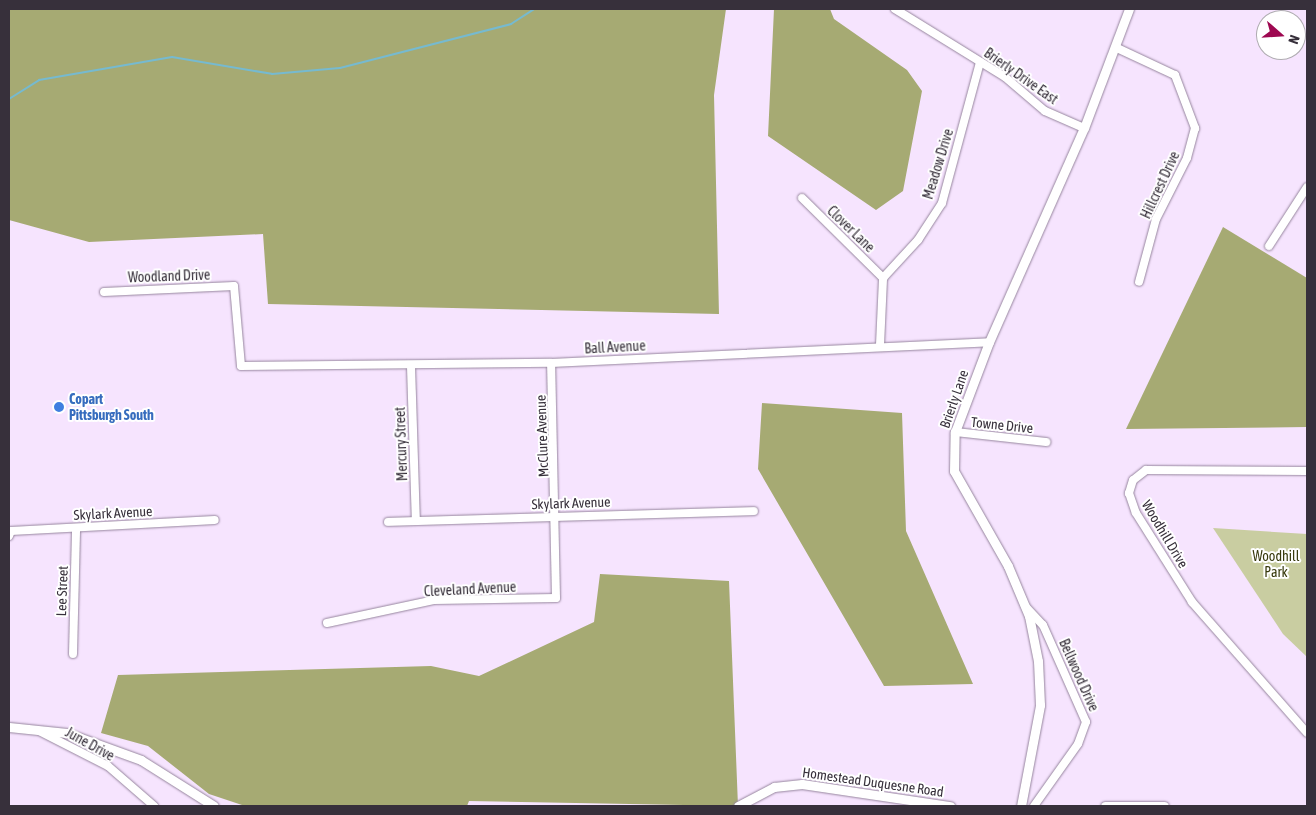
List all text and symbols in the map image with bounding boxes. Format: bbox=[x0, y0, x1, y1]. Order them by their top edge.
north arrow bbox=[1256, 10, 1306, 60]
text: N bbox=[1285, 33, 1303, 46]
street label: Brierly Drive East bbox=[981, 44, 1061, 108]
street label: Meadow Drive bbox=[919, 127, 957, 201]
street label: Hillcrest Drive bbox=[1137, 149, 1183, 221]
street label: Clover Lane bbox=[824, 202, 878, 256]
street label: Woodland Drive bbox=[128, 266, 210, 286]
street label: Ball Avenue bbox=[584, 337, 646, 357]
street label: Brierly Lane bbox=[936, 368, 972, 430]
place label: Copart Pittsburgh South bbox=[69, 391, 154, 424]
street label: McClure Avenue bbox=[532, 394, 552, 478]
marker: Copart Pittsburgh South bbox=[53, 401, 65, 413]
street label: Mercury Street bbox=[391, 407, 411, 481]
street label: Towne Drive bbox=[970, 413, 1034, 437]
street label: Skylark Avenue bbox=[531, 493, 611, 513]
street label: Woodhill Drive bbox=[1138, 497, 1192, 571]
street label: Skylark Avenue bbox=[73, 503, 153, 523]
park label: Woodhill Park bbox=[1253, 548, 1299, 580]
street label: Lee Street bbox=[53, 565, 71, 617]
street label: Cleveland Avenue bbox=[423, 578, 517, 600]
street label: Bellwood Drive bbox=[1056, 636, 1102, 714]
street label: June Drive bbox=[63, 724, 117, 764]
street label: Homestead Duquesne Road bbox=[801, 764, 945, 800]

